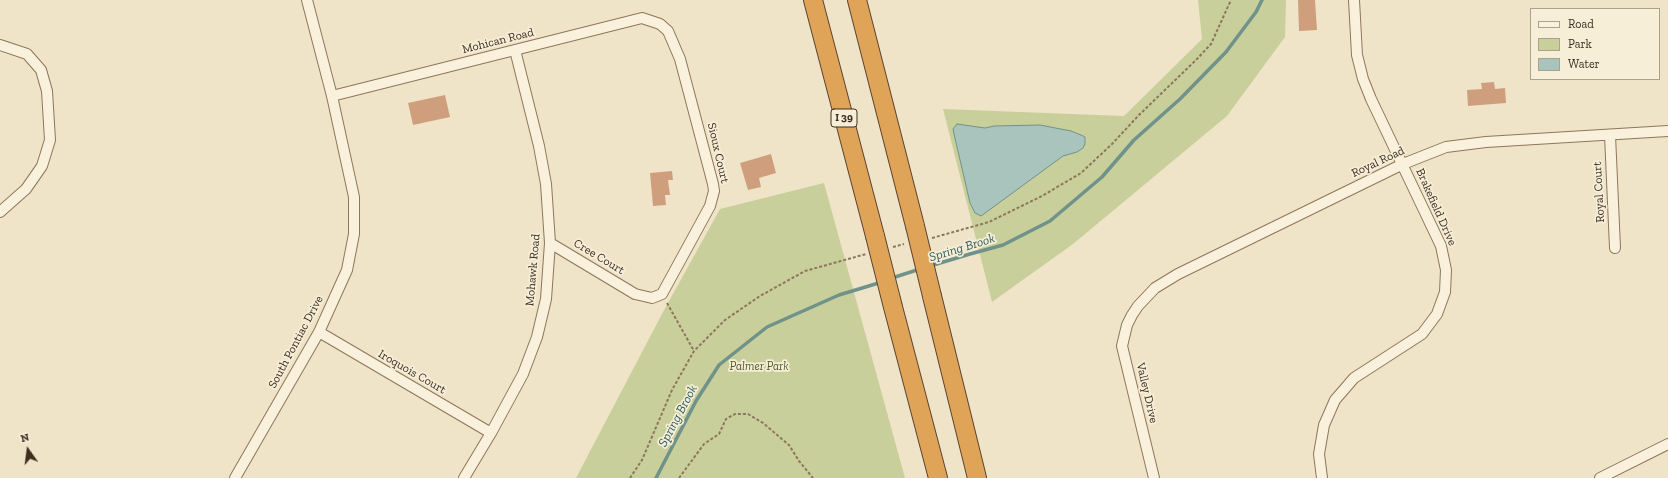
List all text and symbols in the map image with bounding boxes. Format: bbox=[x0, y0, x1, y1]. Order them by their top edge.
legend bbox=[1530, 8, 1660, 80]
text: Road bbox=[1568, 17, 1594, 31]
street label: Mohican Road bbox=[461, 25, 535, 57]
text: Park bbox=[1568, 37, 1592, 51]
text: Water bbox=[1568, 57, 1600, 71]
road number: I 39 bbox=[831, 109, 857, 127]
street label: Sioux Court bbox=[704, 121, 732, 185]
street label: Royal Road bbox=[1349, 143, 1407, 181]
street label: Royal Court bbox=[1590, 161, 1608, 223]
street label: Brakefield Drive bbox=[1413, 166, 1459, 248]
water label: Spring Brook bbox=[927, 231, 997, 265]
street label: Mohawk Road bbox=[523, 233, 543, 307]
street label: Cree Court bbox=[571, 236, 627, 278]
street label: South Pontiac Drive bbox=[265, 293, 327, 391]
street label: Iroquois Court bbox=[376, 347, 448, 397]
park label: Palmer Park bbox=[729, 360, 789, 374]
street label: Valley Drive bbox=[1133, 361, 1161, 425]
water label: Spring Brook bbox=[655, 382, 701, 450]
north arrow bbox=[8, 430, 48, 470]
text: N bbox=[19, 431, 31, 445]

